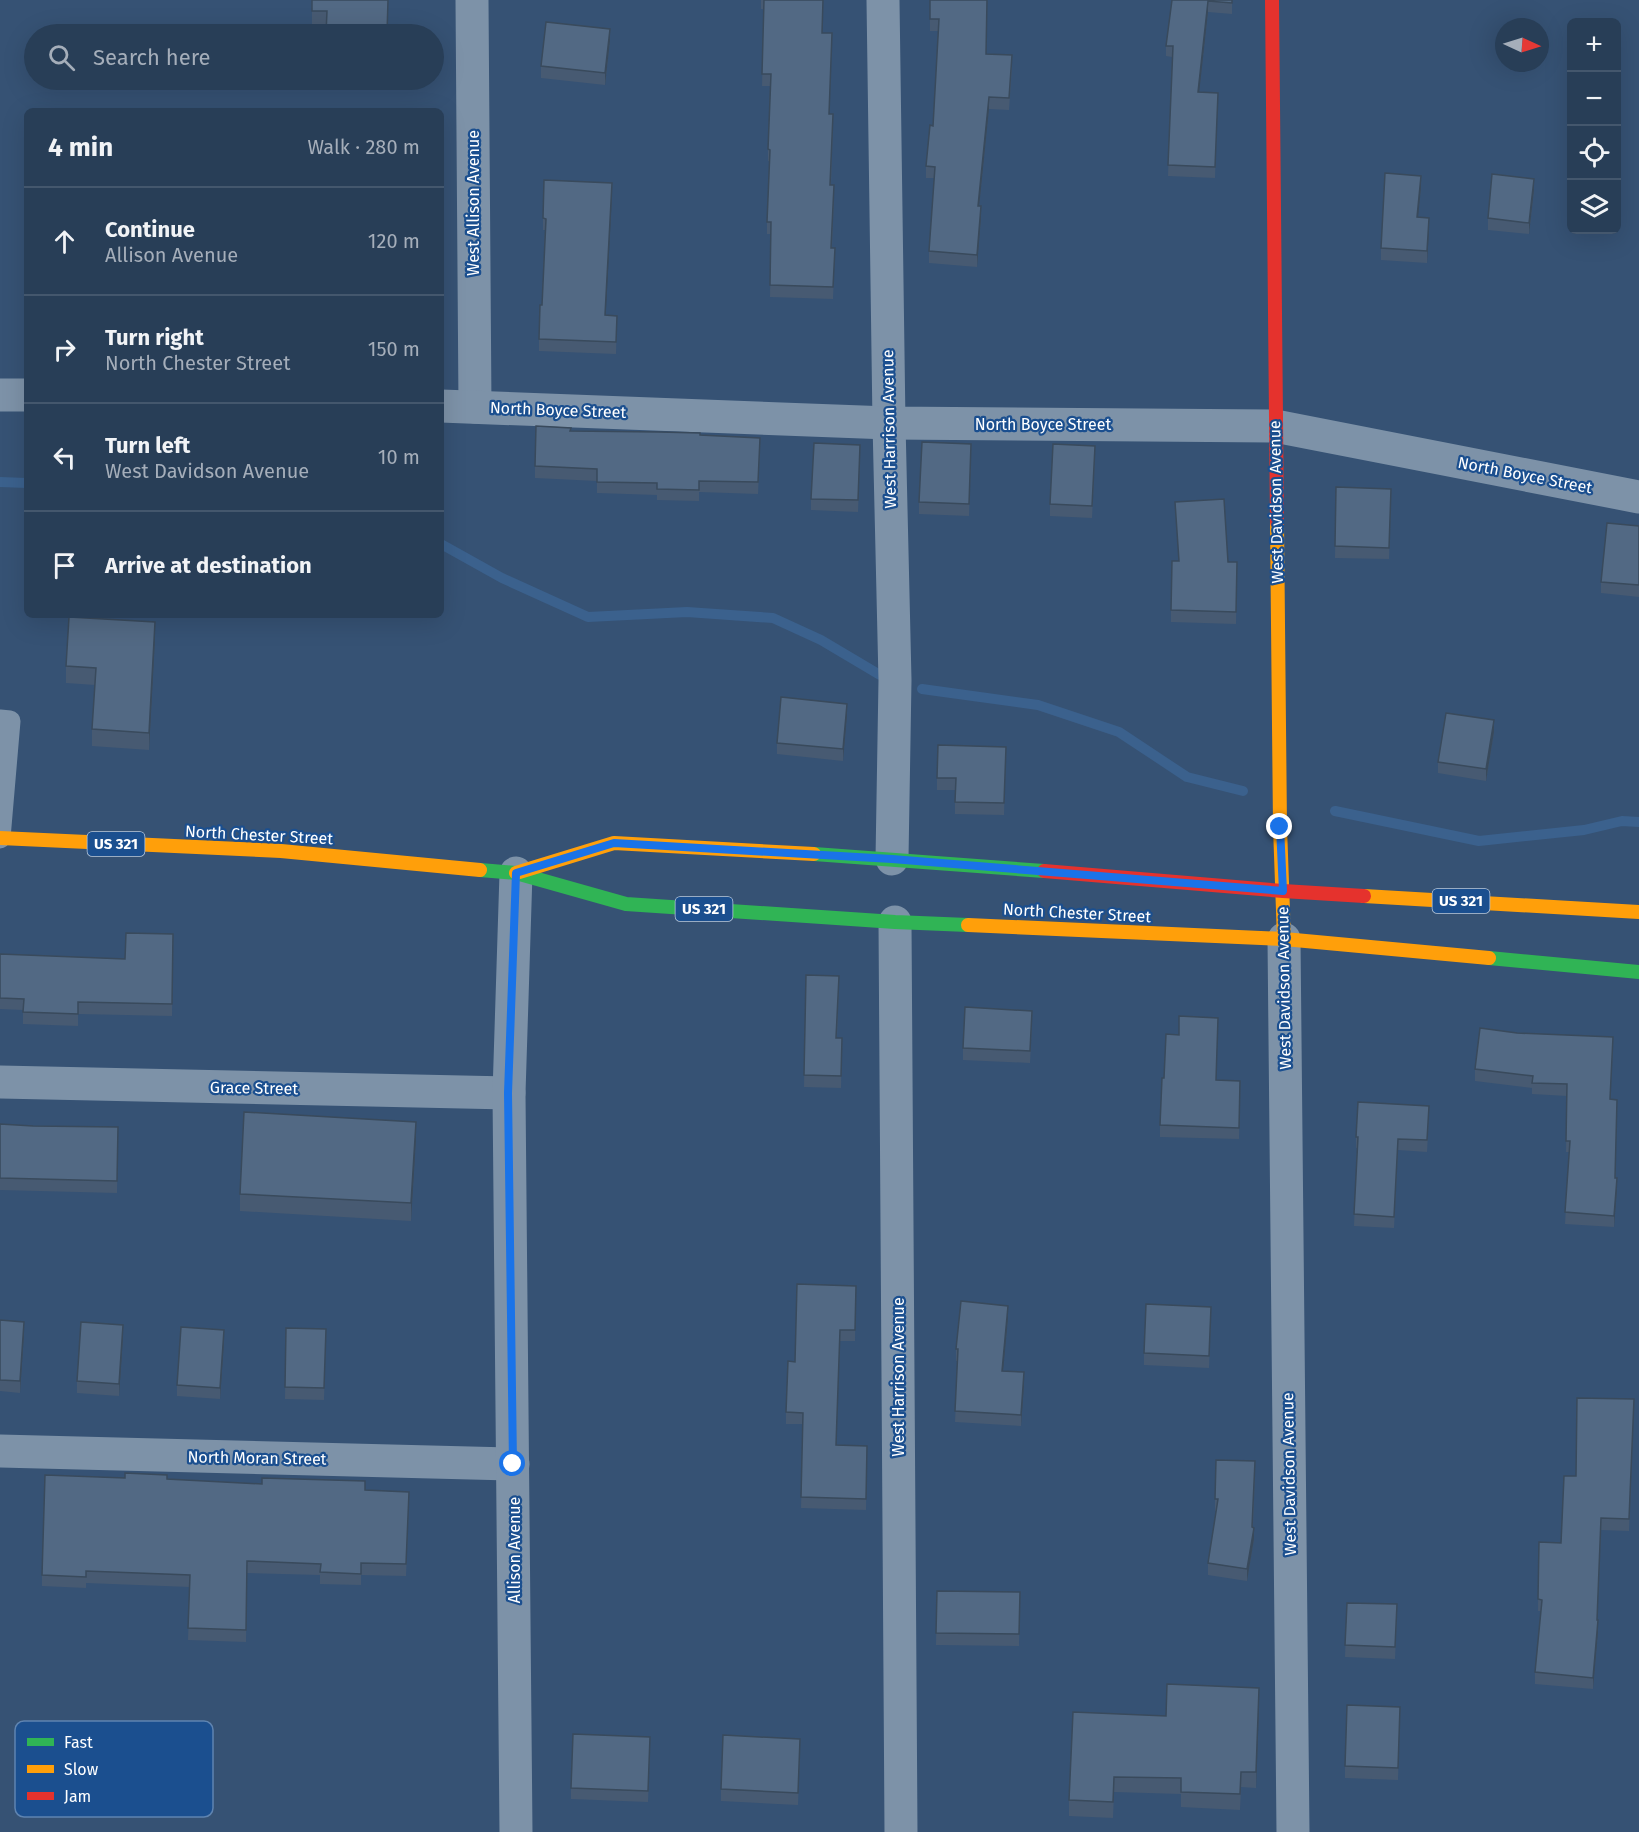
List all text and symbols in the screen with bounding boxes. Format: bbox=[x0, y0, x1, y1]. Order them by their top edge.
north arrow bbox=[1495, 18, 1549, 72]
map controls bbox=[1567, 18, 1621, 234]
button: + bbox=[1567, 18, 1621, 72]
search box bbox=[24, 24, 444, 90]
icon: search bbox=[45, 41, 78, 74]
text: Search here bbox=[93, 44, 211, 71]
button: − bbox=[1567, 72, 1621, 126]
button: locate bbox=[1567, 126, 1621, 180]
street label: West Allison Avenue bbox=[464, 130, 483, 276]
text: 4 min bbox=[48, 132, 113, 163]
text: Walk · 280 m bbox=[307, 135, 420, 159]
button: layers bbox=[1567, 180, 1621, 234]
text: Continue bbox=[105, 216, 195, 243]
icon: ahead bbox=[48, 225, 81, 258]
text: 120 m bbox=[368, 229, 420, 253]
text: Allison Avenue bbox=[105, 243, 238, 267]
text: Turn right bbox=[105, 324, 204, 351]
icon: right bbox=[48, 333, 81, 366]
text: 150 m bbox=[368, 337, 420, 361]
street label: West Harrison Avenue bbox=[878, 349, 900, 509]
text: North Chester Street bbox=[105, 351, 290, 375]
street label: North Boyce Street bbox=[490, 398, 627, 422]
street label: North Boyce Street bbox=[975, 415, 1111, 434]
street label: West Davidson Avenue bbox=[1265, 420, 1287, 584]
text: Turn left bbox=[105, 432, 190, 459]
icon: left bbox=[48, 441, 81, 474]
text: 10 m bbox=[378, 445, 420, 469]
street label: North Boyce Street bbox=[1456, 453, 1594, 497]
text: West Davidson Avenue bbox=[105, 459, 309, 483]
icon: arrive bbox=[48, 549, 81, 582]
text: Arrive at destination bbox=[105, 552, 312, 579]
route end bbox=[1266, 813, 1292, 839]
street label: North Chester Street bbox=[184, 822, 334, 848]
road number: US 321 bbox=[88, 832, 144, 856]
road number: US 321 bbox=[1432, 889, 1490, 913]
road number: US 321 bbox=[676, 897, 732, 921]
street label: North Chester Street bbox=[1002, 900, 1152, 926]
street label: West Davidson Avenue bbox=[1273, 906, 1295, 1070]
street label: Grace Street bbox=[210, 1078, 298, 1098]
street label: West Harrison Avenue bbox=[889, 1297, 908, 1457]
street label: West Davidson Avenue bbox=[1278, 1392, 1300, 1556]
street label: North Moran Street bbox=[187, 1447, 327, 1469]
route start bbox=[499, 1450, 525, 1476]
street label: Allison Avenue bbox=[505, 1497, 524, 1603]
legend bbox=[15, 1721, 213, 1817]
text: Fast bbox=[64, 1733, 93, 1752]
text: Slow bbox=[64, 1760, 99, 1779]
text: Jam bbox=[64, 1787, 91, 1806]

